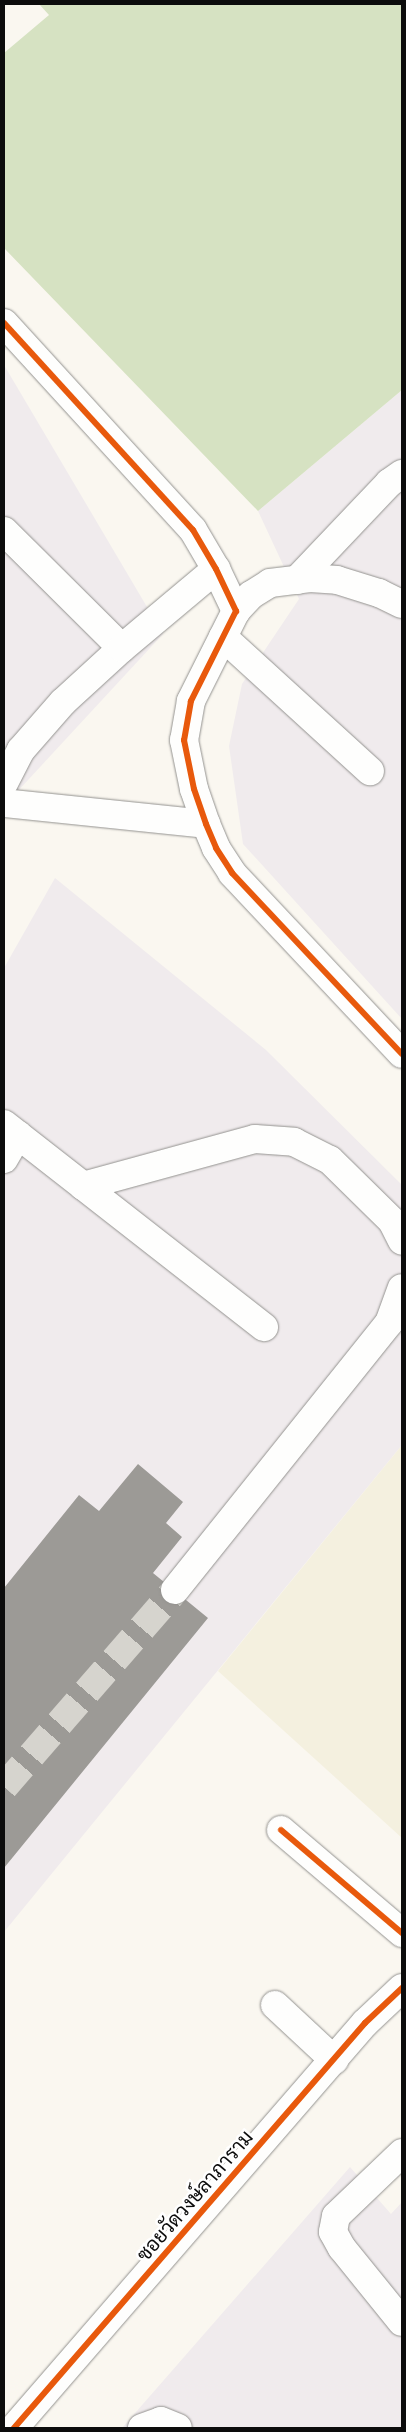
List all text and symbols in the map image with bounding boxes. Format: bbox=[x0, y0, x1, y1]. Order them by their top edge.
street label: ซอยวัดวงษ์ลาภาราม bbox=[132, 2126, 258, 2266]

